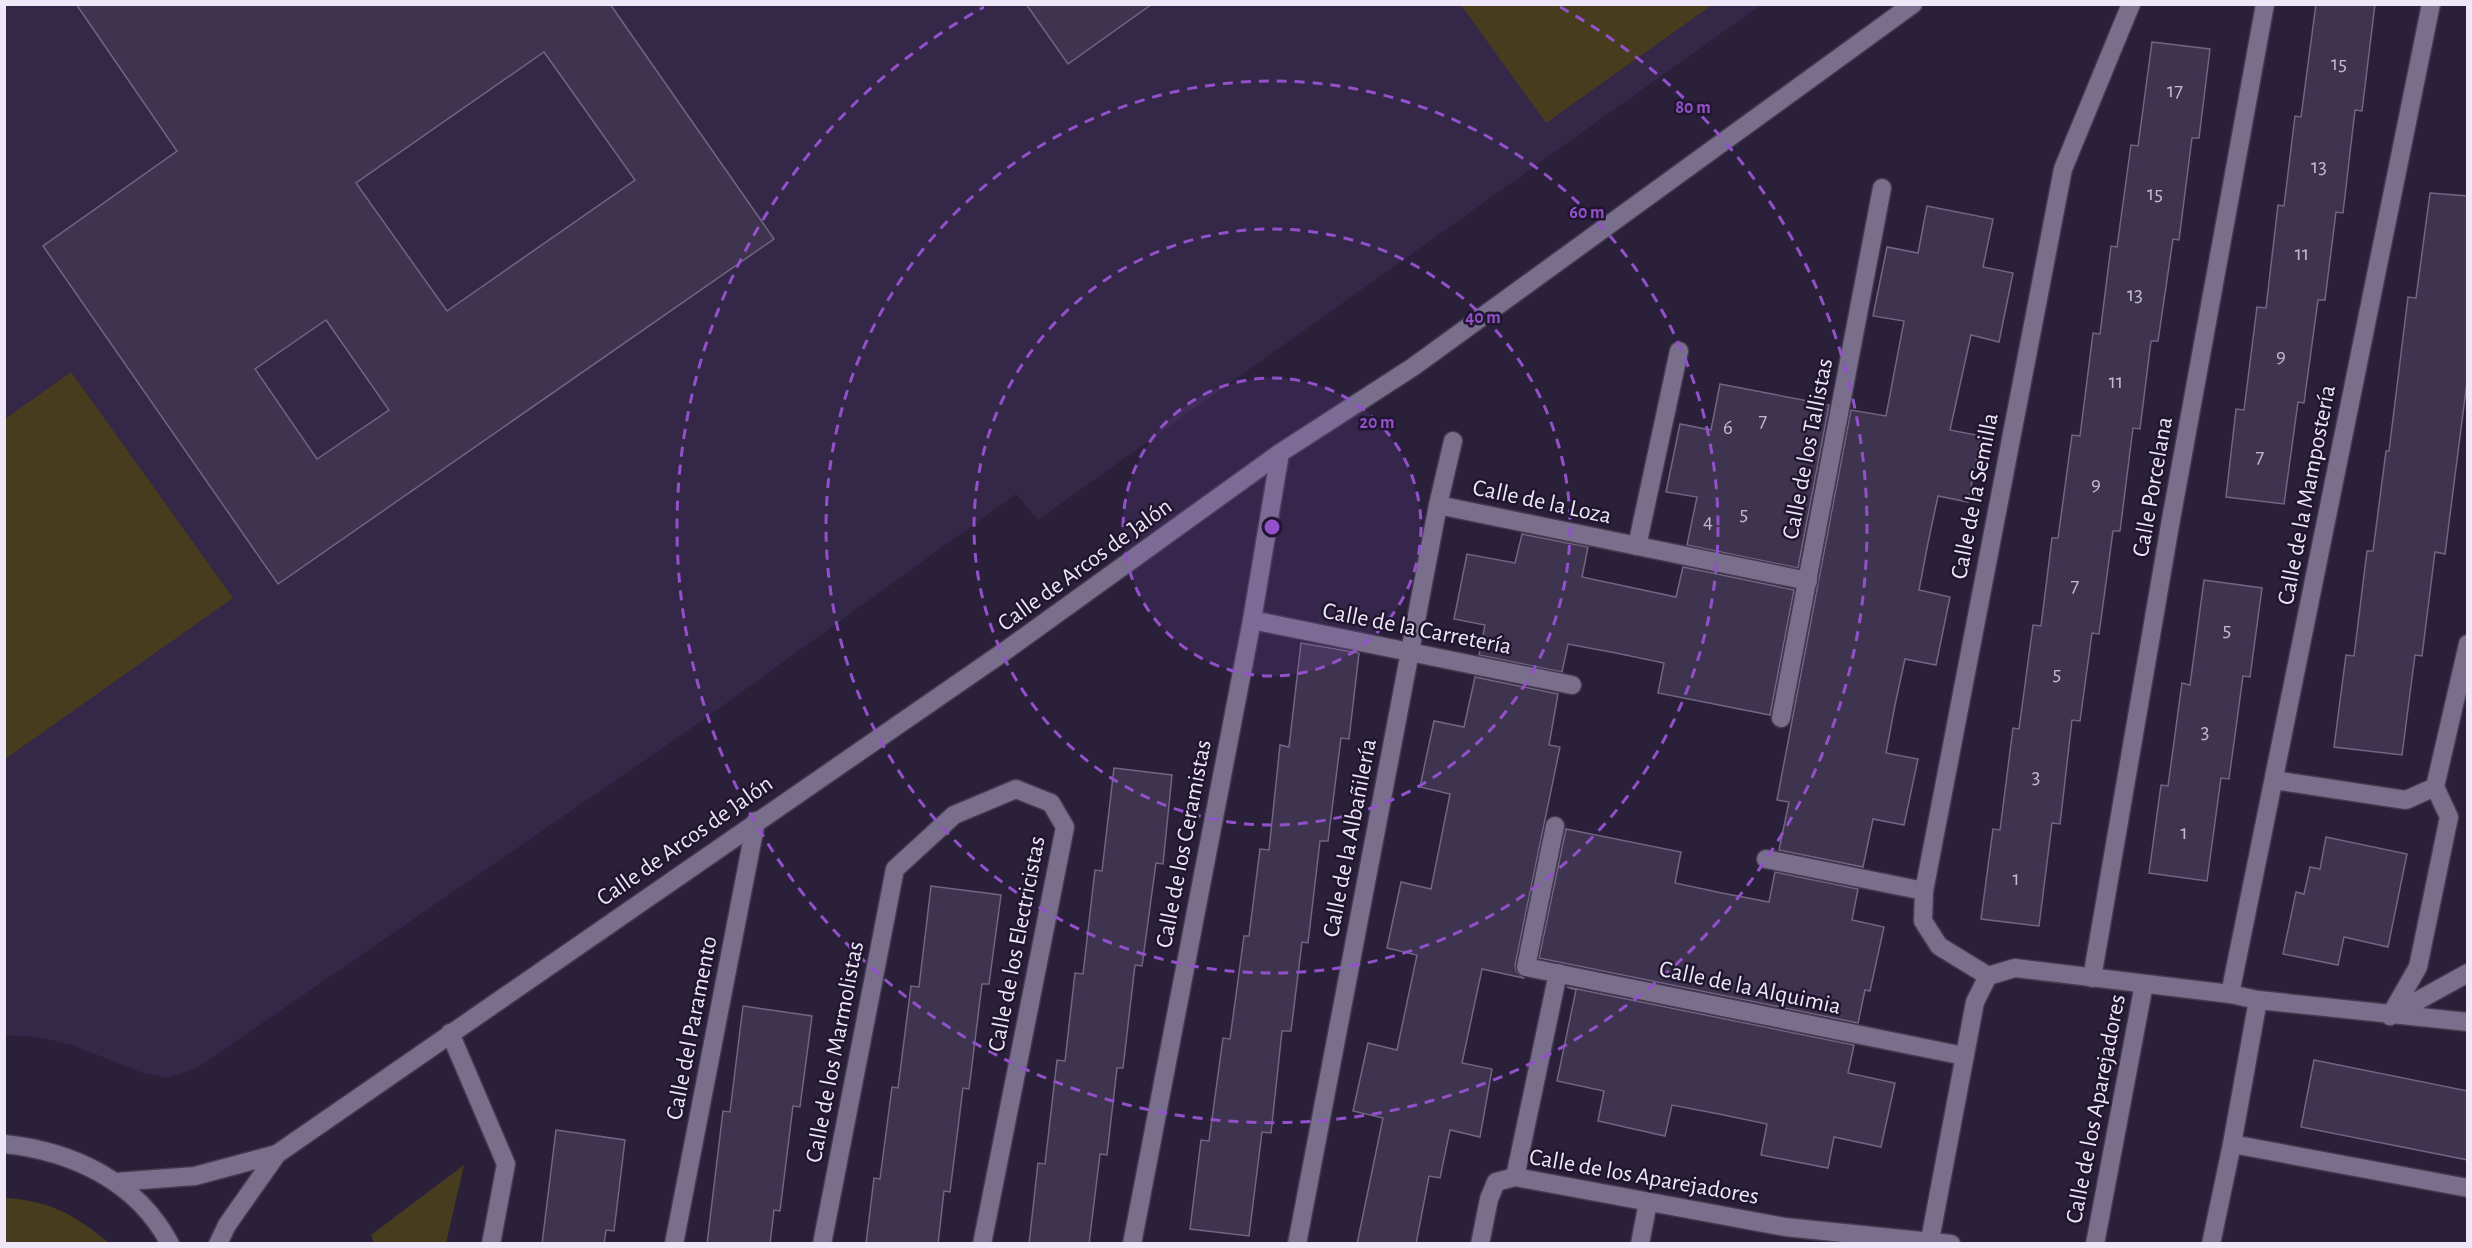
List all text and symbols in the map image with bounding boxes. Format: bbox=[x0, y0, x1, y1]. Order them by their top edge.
house number: 15 bbox=[2331, 53, 2347, 74]
house number: 17 bbox=[2167, 80, 2183, 101]
text: 80 m bbox=[1675, 99, 1711, 117]
house number: 13 bbox=[2311, 156, 2327, 177]
house number: 15 bbox=[2147, 183, 2163, 204]
text: 60 m bbox=[1569, 204, 1605, 222]
house number: 11 bbox=[2295, 243, 2309, 264]
house number: 13 bbox=[2127, 284, 2143, 305]
text: 40 m bbox=[1465, 309, 1501, 327]
house number: 9 bbox=[2276, 345, 2286, 366]
street label: Calle de los Tallistas bbox=[1779, 356, 1837, 542]
house number: 11 bbox=[2109, 371, 2123, 392]
street label: Calle de la Mampostería bbox=[2274, 383, 2340, 607]
house number: 7 bbox=[1759, 410, 1768, 431]
street label: Calle de la Semilla bbox=[1947, 411, 2003, 581]
text: 20 m bbox=[1359, 414, 1395, 432]
street label: Calle Porcelana bbox=[2129, 415, 2177, 559]
house number: 6 bbox=[1723, 417, 1733, 438]
house number: 7 bbox=[2256, 446, 2265, 467]
house number: 9 bbox=[2091, 473, 2101, 494]
street label: Calle de la Loza bbox=[1471, 476, 1613, 528]
street label: Calle de Arcos de Jalón bbox=[994, 494, 1176, 636]
house number: 5 bbox=[1740, 503, 1748, 524]
house number: 4 bbox=[1703, 511, 1713, 532]
centre of rings bbox=[1262, 517, 1282, 537]
house number: 7 bbox=[2071, 575, 2080, 596]
street label: Calle de la Carretería bbox=[1321, 599, 1513, 659]
house number: 5 bbox=[2223, 619, 2231, 640]
house number: 5 bbox=[2053, 663, 2061, 684]
house number: 3 bbox=[2201, 721, 2209, 742]
street label: Calle de la Albañilería bbox=[1319, 737, 1381, 939]
street label: Calle de los Ceramistas bbox=[1152, 738, 1216, 950]
house number: 3 bbox=[2032, 766, 2040, 787]
street label: Calle de Arcos de Jalón bbox=[593, 771, 777, 911]
house number: 1 bbox=[2180, 822, 2188, 843]
street label: Calle de los Electricistas bbox=[984, 834, 1050, 1054]
house number: 1 bbox=[2012, 868, 2020, 889]
street label: Calle del Paramento bbox=[662, 934, 722, 1122]
street label: Calle de los Marmolistas bbox=[802, 939, 868, 1165]
street label: Calle de la Alquimia bbox=[1657, 957, 1843, 1019]
street label: Calle de los Aparejadores bbox=[2062, 992, 2130, 1226]
street label: Calle de los Aparejadores bbox=[1527, 1145, 1761, 1209]

